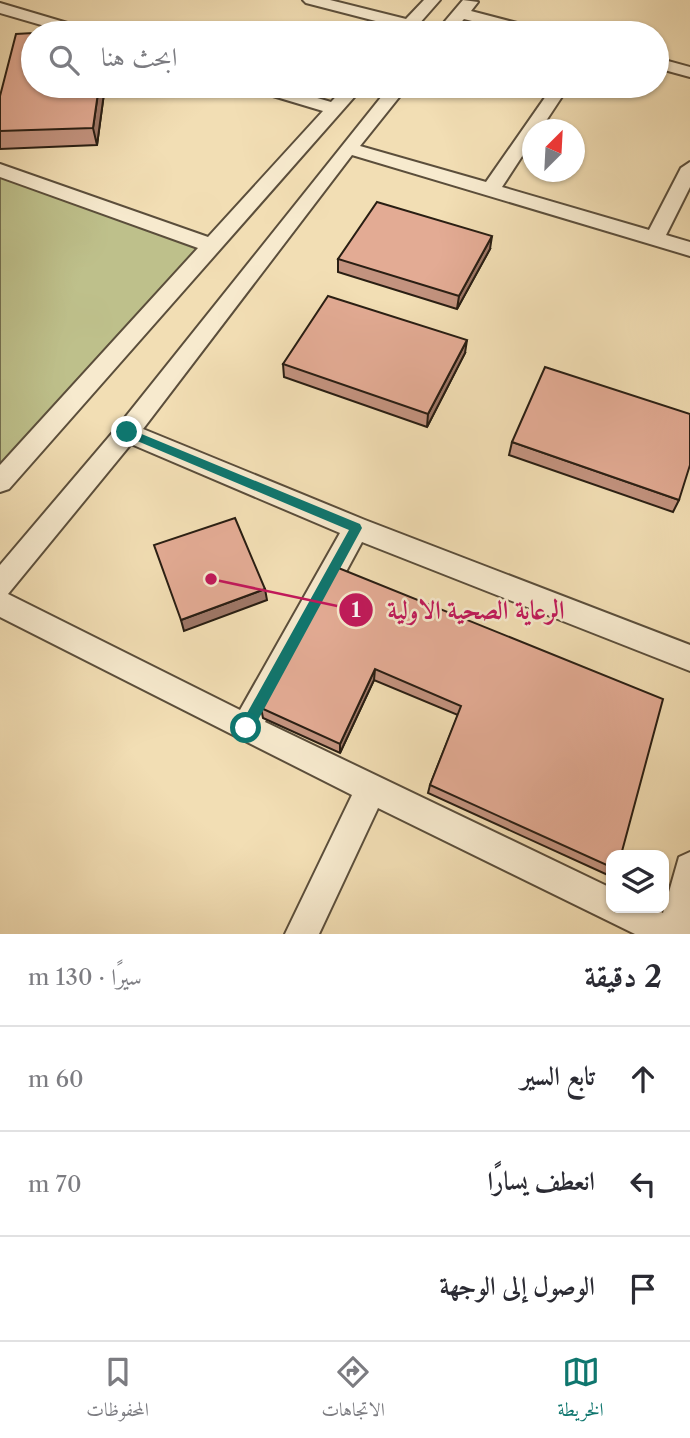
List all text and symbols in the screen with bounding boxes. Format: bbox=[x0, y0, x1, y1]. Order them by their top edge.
search box bbox=[21, 21, 669, 98]
icon: search bbox=[45, 41, 83, 79]
text: ابحث هنا bbox=[101, 41, 177, 73]
north arrow bbox=[522, 119, 585, 182]
route end bbox=[111, 416, 142, 447]
callout: الرعاية الصحية الاولية bbox=[338, 586, 579, 633]
text: الرعاية الصحية الاولية bbox=[387, 594, 565, 626]
text: 1 bbox=[351, 597, 361, 622]
route start bbox=[230, 712, 261, 743]
map controls bbox=[606, 850, 669, 913]
button: layers bbox=[606, 850, 669, 913]
text: 2 دقيقة bbox=[584, 958, 662, 995]
text: سيرًا · 130 m bbox=[28, 963, 142, 991]
text: تابع السير bbox=[521, 1060, 595, 1092]
icon: ahead bbox=[624, 1060, 662, 1098]
text: 60 m bbox=[28, 1065, 84, 1093]
text: انعطف يسارًا bbox=[487, 1165, 595, 1197]
icon: left bbox=[624, 1165, 662, 1203]
text: 70 m bbox=[28, 1170, 81, 1198]
text: الوصول إلى الوجهة bbox=[440, 1270, 595, 1302]
icon: arrive bbox=[624, 1270, 662, 1308]
tab: المحفوظات bbox=[86, 1353, 149, 1428]
tab: الاتجاهات bbox=[322, 1353, 385, 1428]
tab: الخريطة bbox=[557, 1353, 604, 1428]

